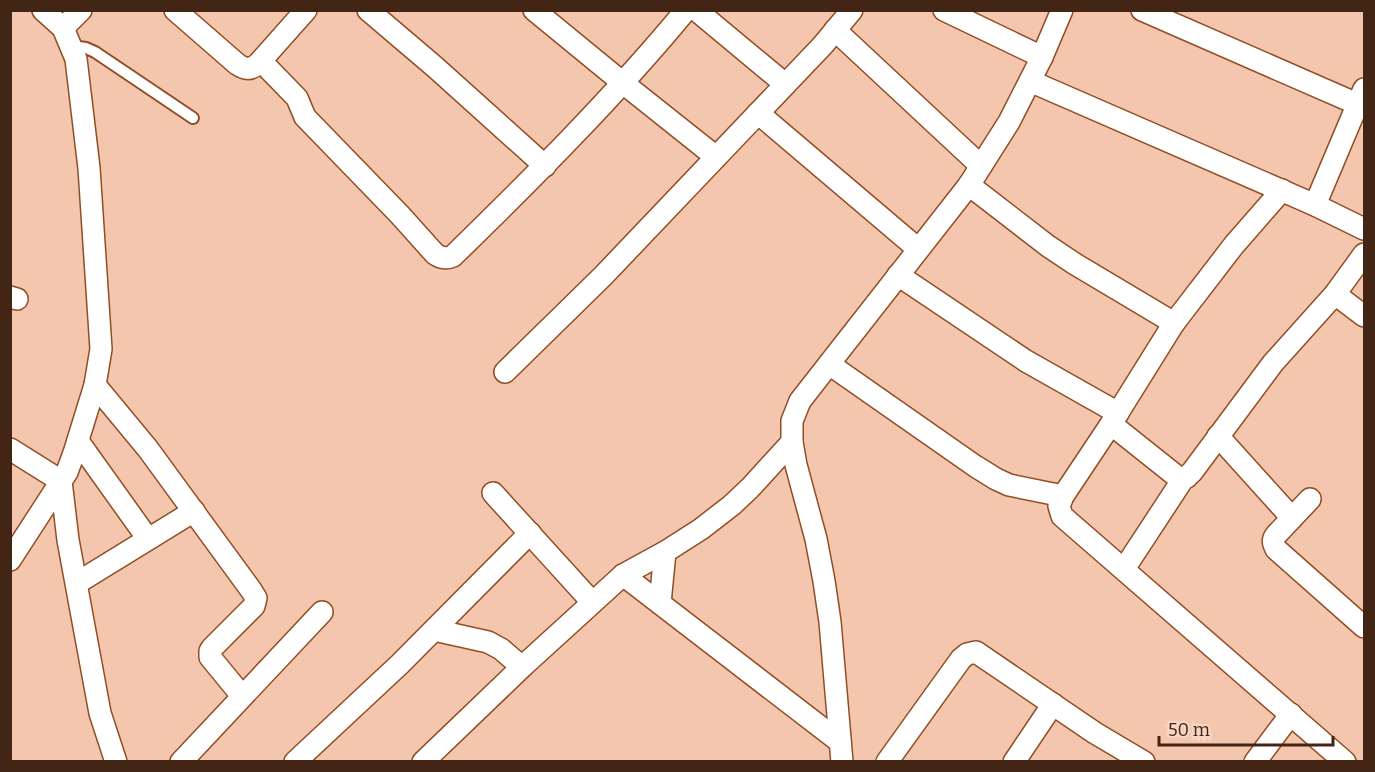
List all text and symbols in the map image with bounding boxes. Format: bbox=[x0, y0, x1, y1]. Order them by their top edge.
scale bar bbox=[1159, 709, 1333, 747]
text: 50 m bbox=[1168, 719, 1210, 741]

